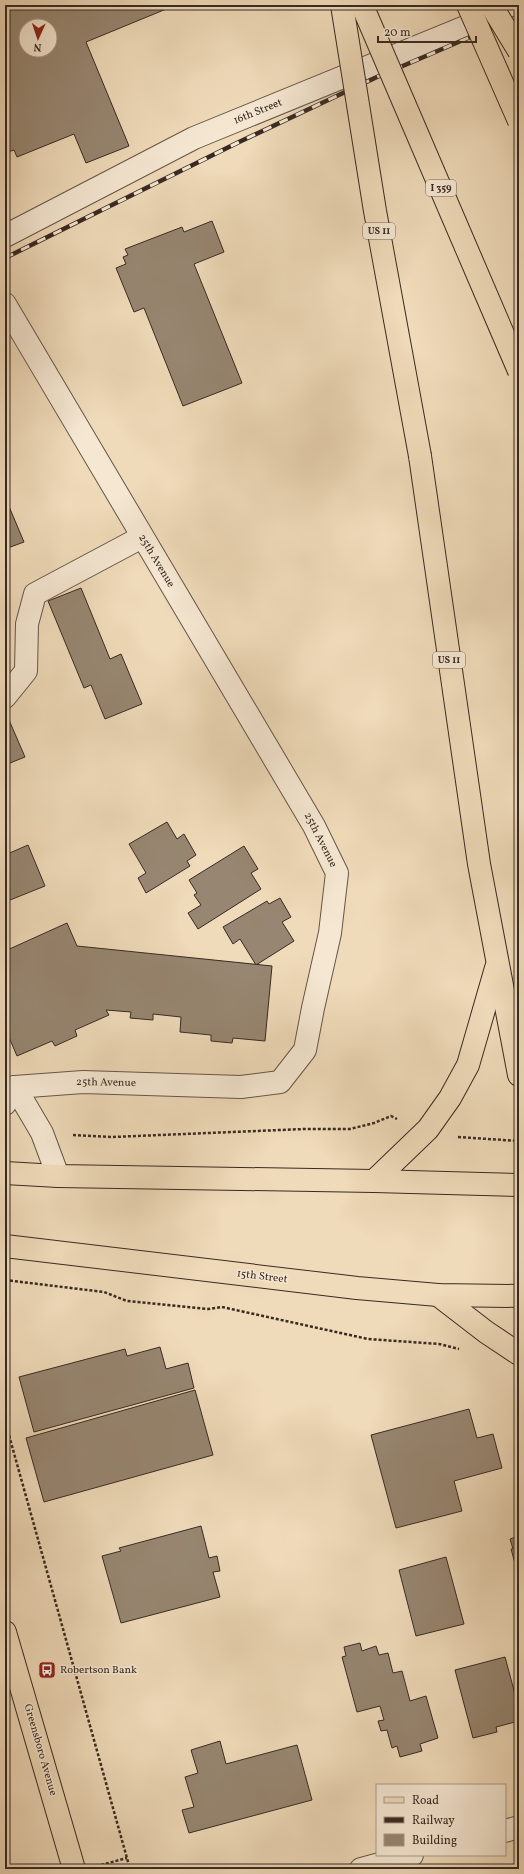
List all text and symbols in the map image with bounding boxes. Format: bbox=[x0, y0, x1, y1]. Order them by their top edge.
north arrow bbox=[18, 18, 58, 58]
scale bar bbox=[378, 18, 476, 44]
text: 20 m bbox=[384, 25, 411, 41]
text: N bbox=[33, 39, 42, 54]
street label: 16th Street bbox=[231, 95, 285, 129]
road number: I 359 bbox=[426, 180, 456, 196]
road number: US 11 bbox=[363, 223, 395, 239]
street label: 25th Avenue bbox=[134, 532, 178, 590]
road number: US 11 bbox=[433, 652, 465, 668]
street label: 25th Avenue bbox=[300, 810, 340, 870]
street label: 25th Avenue bbox=[76, 1075, 136, 1091]
street label: 15th Street bbox=[236, 1266, 288, 1288]
bus stop icon: Robertson Bank bbox=[37, 1660, 57, 1680]
place label: Robertson Bank bbox=[60, 1663, 137, 1678]
street label: Greensboro Avenue bbox=[20, 1702, 60, 1798]
legend bbox=[376, 1784, 506, 1856]
text: Road bbox=[412, 1793, 439, 1809]
text: Railway bbox=[412, 1813, 455, 1829]
text: Building bbox=[412, 1833, 457, 1849]

